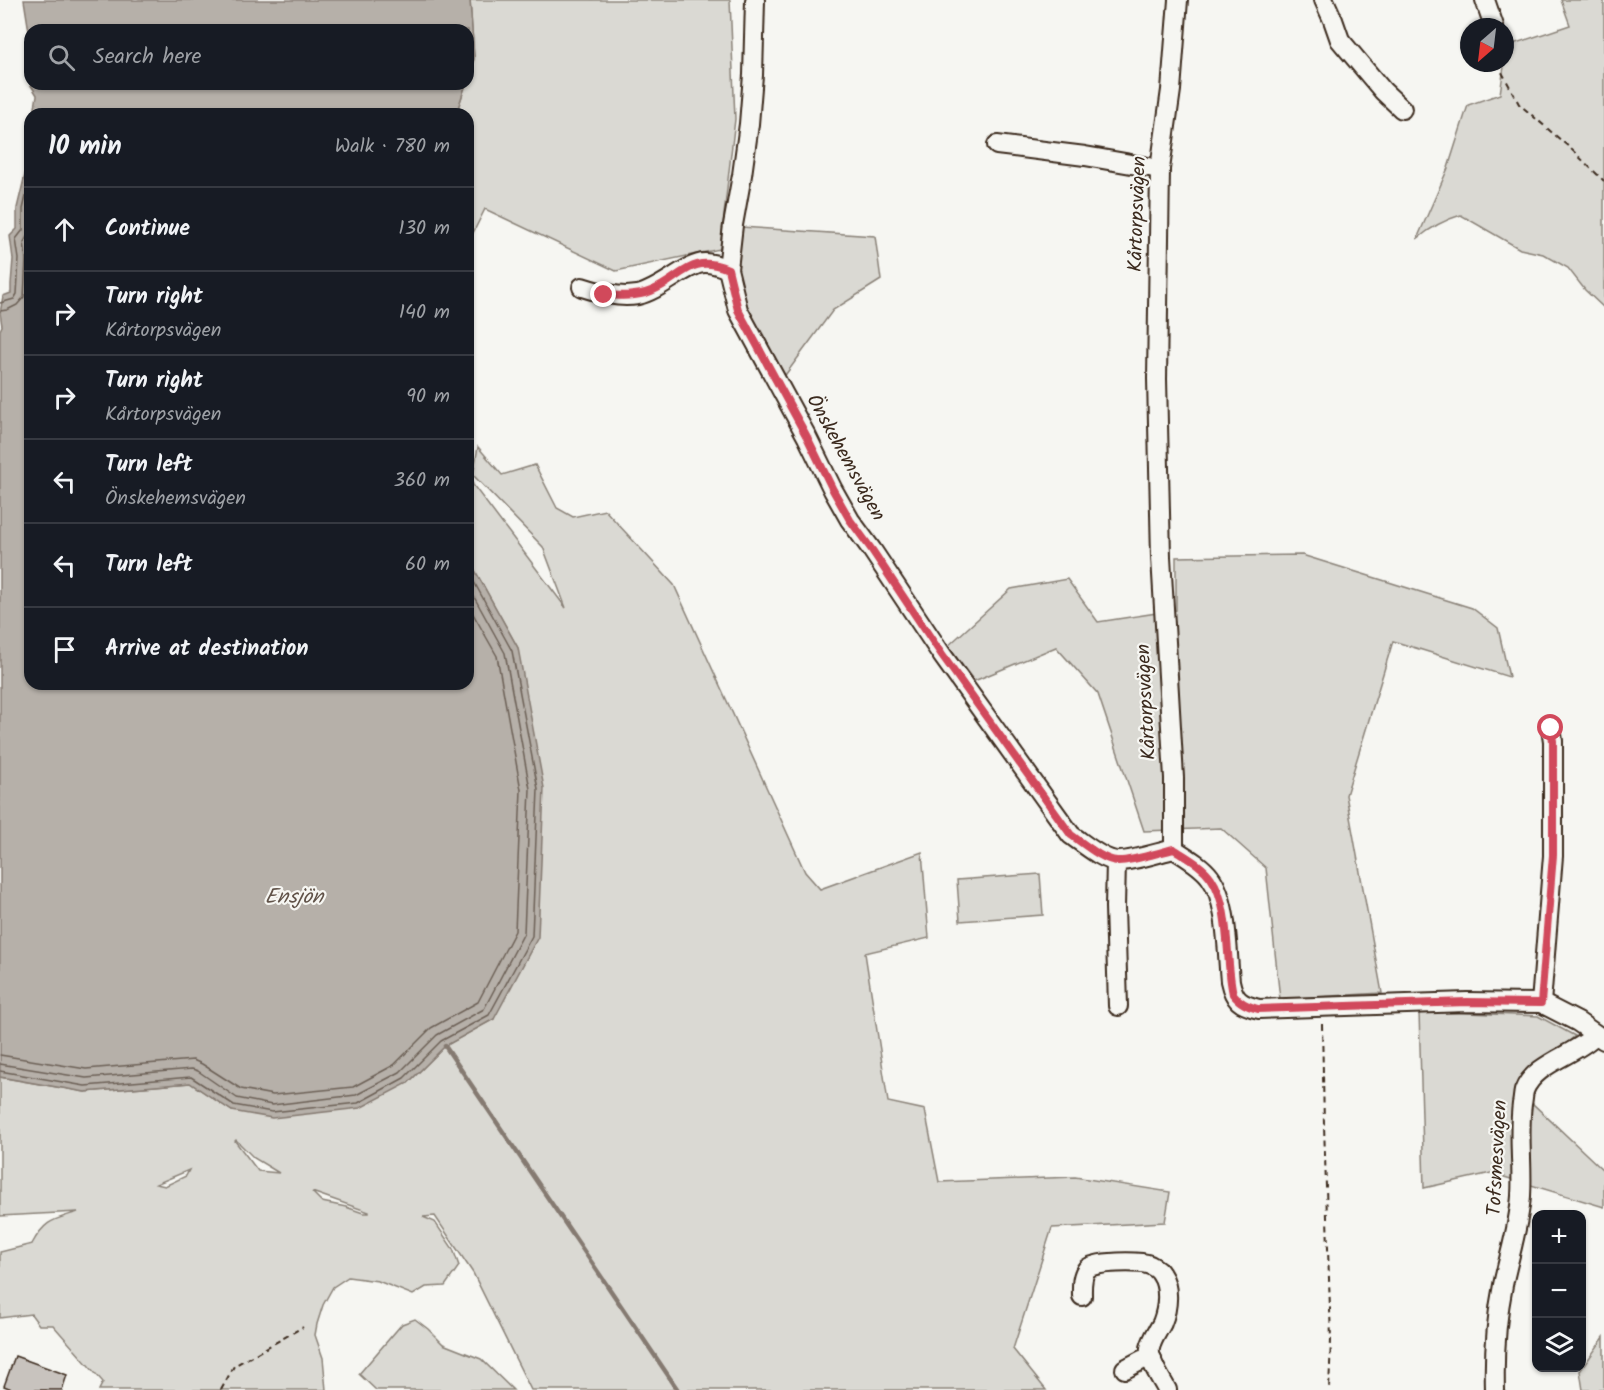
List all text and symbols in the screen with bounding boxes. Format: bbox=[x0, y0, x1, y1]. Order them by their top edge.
north arrow bbox=[1460, 18, 1514, 72]
search box bbox=[24, 24, 474, 90]
text: Search here bbox=[93, 40, 201, 75]
icon: search bbox=[45, 41, 78, 74]
text: 10 min bbox=[48, 126, 122, 168]
text: Walk · 780 m bbox=[335, 131, 450, 163]
street label: Kårtorpsvägen bbox=[1120, 155, 1156, 273]
text: Continue bbox=[105, 212, 190, 247]
icon: ahead bbox=[48, 213, 81, 246]
text: 130 m bbox=[398, 213, 450, 245]
text: Turn right bbox=[105, 280, 203, 315]
route end bbox=[590, 281, 616, 307]
icon: right bbox=[48, 297, 81, 330]
text: 140 m bbox=[399, 297, 450, 329]
text: Kårtorpsvägen bbox=[105, 315, 221, 347]
text: Turn right bbox=[105, 364, 203, 399]
icon: right bbox=[48, 381, 81, 414]
text: 90 m bbox=[406, 381, 450, 413]
street label: Önskehemsvägen bbox=[797, 389, 893, 527]
text: Kårtorpsvägen bbox=[105, 399, 221, 431]
text: Turn left bbox=[105, 448, 192, 483]
icon: left bbox=[48, 465, 81, 498]
text: 360 m bbox=[394, 465, 450, 497]
text: Önskehemsvägen bbox=[105, 483, 246, 515]
text: Turn left bbox=[105, 548, 192, 583]
icon: left bbox=[48, 549, 81, 582]
text: 60 m bbox=[405, 549, 450, 581]
text: Arrive at destination bbox=[105, 632, 308, 667]
icon: arrive bbox=[48, 633, 81, 666]
street label: Kårtorpsvägen bbox=[1128, 643, 1166, 761]
route start bbox=[1537, 714, 1563, 740]
water label: Ensjön bbox=[265, 881, 325, 914]
street label: Tofsmesvägen bbox=[1479, 1099, 1517, 1217]
map controls bbox=[1532, 1210, 1586, 1372]
button: + bbox=[1532, 1210, 1586, 1264]
button: − bbox=[1532, 1264, 1586, 1318]
button: layers bbox=[1532, 1318, 1586, 1372]

